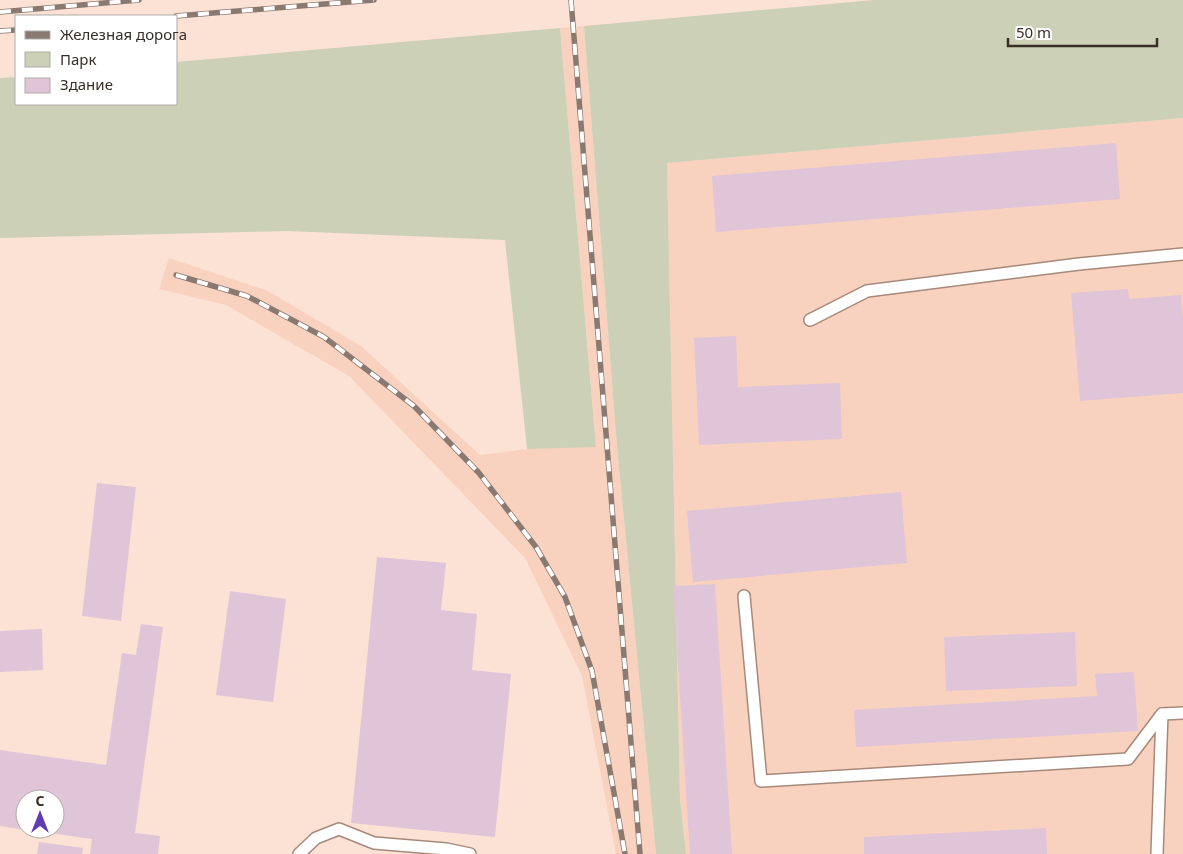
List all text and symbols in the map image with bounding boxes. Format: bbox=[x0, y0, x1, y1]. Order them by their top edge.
legend bbox=[15, 15, 178, 105]
scale bar bbox=[1008, 15, 1157, 47]
text: 50 m bbox=[1016, 22, 1051, 42]
text: Железная дорога bbox=[60, 24, 187, 44]
text: Парк bbox=[60, 49, 96, 69]
text: Здание bbox=[60, 74, 113, 94]
north arrow bbox=[15, 789, 65, 839]
text: С bbox=[35, 791, 45, 810]

